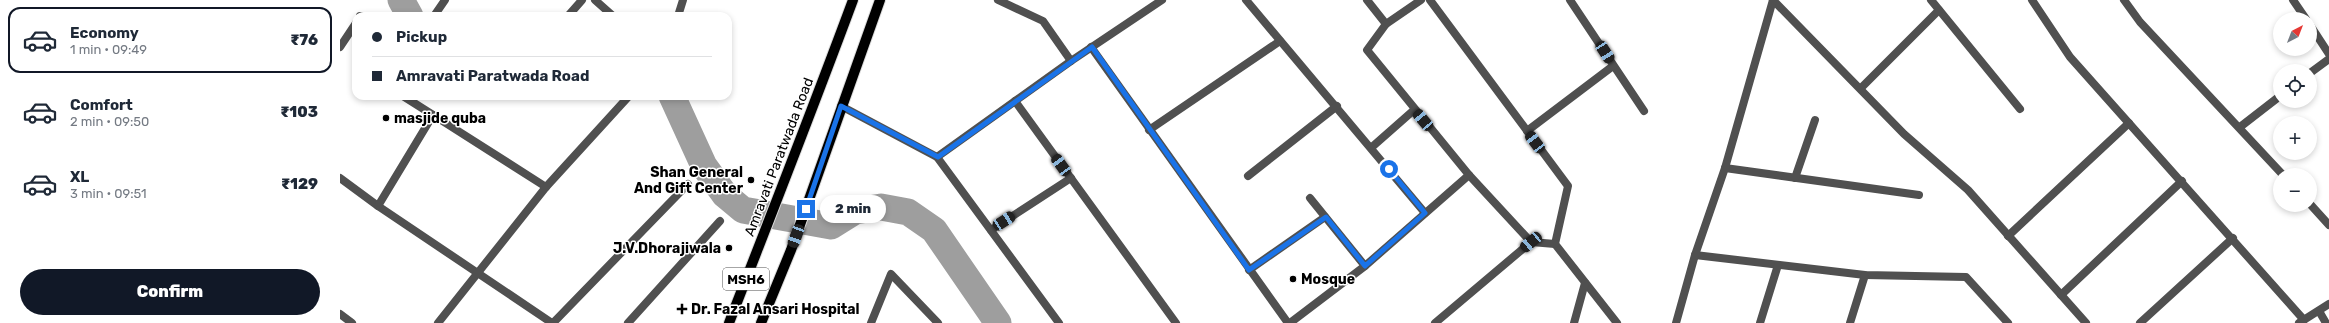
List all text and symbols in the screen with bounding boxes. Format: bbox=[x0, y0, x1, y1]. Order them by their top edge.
north arrow bbox=[2273, 12, 2317, 56]
map controls bbox=[2273, 12, 2317, 212]
icon: car bbox=[22, 22, 58, 58]
text: Economy bbox=[70, 24, 139, 42]
text: Pickup bbox=[396, 28, 447, 46]
text: ₹76 bbox=[290, 31, 318, 49]
car bbox=[1593, 39, 1617, 65]
text: 1 min · 09:49 bbox=[70, 42, 147, 57]
button: locate bbox=[2273, 64, 2317, 108]
text: Amravati Paratwada Road bbox=[396, 67, 589, 85]
street label: Amravati Paratwada Road bbox=[741, 75, 817, 239]
icon: car bbox=[22, 94, 58, 130]
text: Comfort bbox=[70, 96, 133, 114]
text: ₹103 bbox=[280, 103, 318, 121]
car bbox=[1411, 107, 1435, 133]
place label: masjide quba bbox=[394, 110, 486, 127]
marker: masjide quba bbox=[381, 113, 391, 123]
text: 2 min · 09:50 bbox=[70, 114, 149, 129]
button: + bbox=[2273, 116, 2317, 160]
car bbox=[1523, 129, 1547, 155]
car bbox=[1049, 152, 1073, 178]
route start bbox=[1380, 160, 1398, 178]
place label: Shan General And Gift Center bbox=[634, 164, 744, 197]
icon: car bbox=[22, 166, 58, 202]
text: XL bbox=[70, 168, 89, 186]
button: − bbox=[2273, 168, 2317, 212]
text: ₹129 bbox=[281, 175, 318, 193]
marker: Shan General And Gift Center bbox=[746, 175, 756, 185]
text: 3 min · 09:51 bbox=[70, 186, 147, 201]
callout: 2 min bbox=[820, 195, 886, 223]
route end bbox=[797, 200, 815, 218]
text: 2 min bbox=[835, 201, 871, 216]
car bbox=[991, 209, 1017, 233]
car bbox=[786, 223, 806, 249]
car bbox=[1518, 230, 1544, 254]
place label: J.V.Dhorajiwala bbox=[613, 240, 721, 257]
marker: J.V.Dhorajiwala bbox=[724, 243, 734, 253]
road number: MSH6 bbox=[723, 268, 769, 290]
button: Confirm bbox=[20, 269, 320, 315]
place label: Mosque bbox=[1301, 271, 1355, 288]
marker: Mosque bbox=[1288, 274, 1298, 284]
place label: Dr. Fazal Ansari Hospital bbox=[691, 301, 860, 318]
marker: Dr. Fazal Ansari Hospital bbox=[676, 303, 688, 315]

